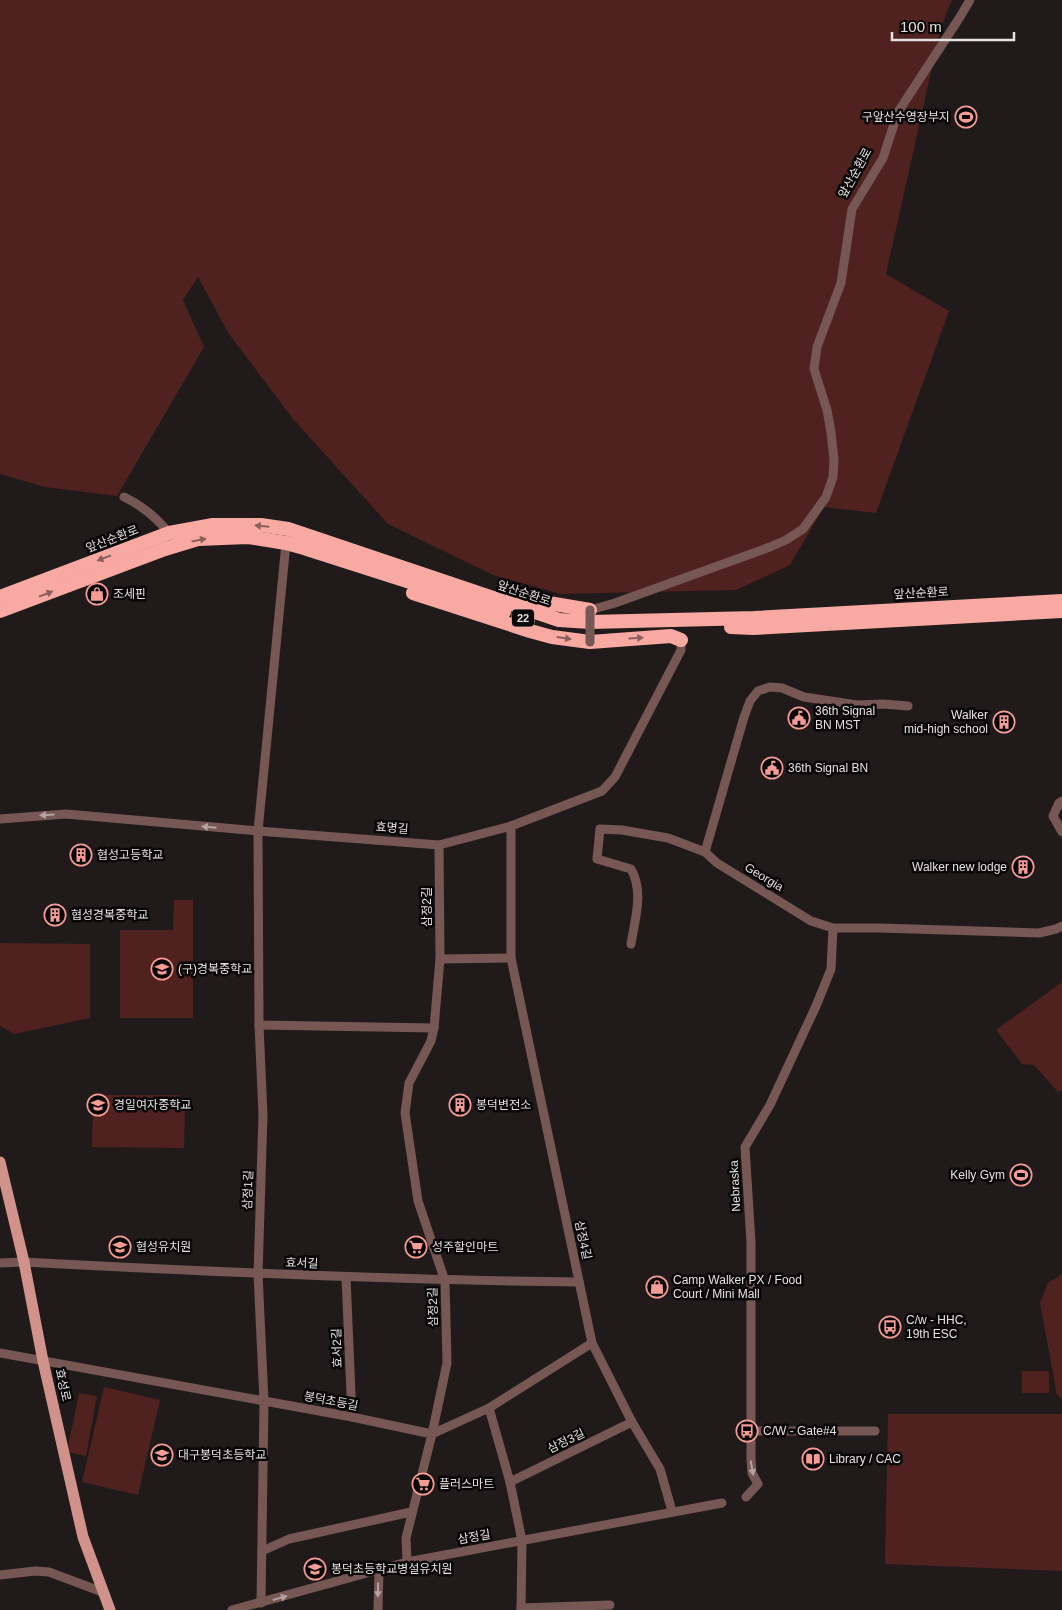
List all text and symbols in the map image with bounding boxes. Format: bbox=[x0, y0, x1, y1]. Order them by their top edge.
scale bar bbox=[892, 10, 1014, 42]
text: 100 m bbox=[900, 18, 942, 35]
sports icon: 구앞산수영장부지 bbox=[954, 105, 978, 129]
place label: 구앞산수영장부지 bbox=[862, 110, 950, 124]
street label: 앞산순환로 bbox=[835, 145, 875, 201]
one-way arrow bbox=[253, 521, 269, 529]
street label: 앞산순환로 bbox=[84, 523, 140, 555]
one-way arrow bbox=[191, 536, 206, 544]
one-way arrow bbox=[97, 555, 112, 562]
street label: 앞산순환로 bbox=[496, 578, 552, 608]
shop icon: 조세핀 bbox=[85, 582, 109, 606]
street label: 앞산순환로 bbox=[893, 585, 949, 601]
place label: 조세핀 bbox=[113, 587, 146, 601]
one-way arrow bbox=[38, 590, 53, 597]
road number: 22 bbox=[512, 610, 534, 626]
one-way arrow bbox=[628, 634, 644, 642]
one-way arrow bbox=[557, 635, 573, 643]
place label: 36th Signal BN MST bbox=[815, 704, 875, 732]
public building icon: 36th Signal BN MST bbox=[787, 706, 811, 730]
place label: Walker mid-high school bbox=[904, 708, 988, 736]
building icon: Walker mid-high school bbox=[992, 710, 1016, 734]
public building icon: 36th Signal BN bbox=[760, 756, 784, 780]
place label: 36th Signal BN bbox=[788, 761, 868, 775]
one-way arrow bbox=[39, 811, 55, 819]
street label: 효명길 bbox=[375, 820, 409, 836]
one-way arrow bbox=[201, 822, 217, 830]
building icon: 협성고등학교 bbox=[69, 843, 93, 867]
place label: 협성고등학교 bbox=[97, 848, 163, 862]
building icon: Walker new lodge bbox=[1011, 855, 1035, 879]
street label: Georgia bbox=[742, 860, 786, 894]
place label: Walker new lodge bbox=[912, 860, 1007, 874]
street label: 삼정2길 bbox=[420, 887, 434, 927]
building icon: 협성경복중학교 bbox=[43, 903, 67, 927]
place label: 협성경복중학교 bbox=[71, 908, 148, 922]
school or university icon: (구)경복중학교 bbox=[150, 957, 174, 981]
place label: (구)경복중학교 bbox=[178, 962, 252, 976]
school or university icon: 경일여자중학교 bbox=[86, 1093, 110, 1117]
building icon: 봉덕변전소 bbox=[448, 1093, 472, 1117]
place label: 경일여자중학교 bbox=[114, 1098, 191, 1112]
place label: 봉덕변전소 bbox=[476, 1098, 531, 1112]
street label: Nebraska bbox=[727, 1160, 743, 1212]
sports icon: Kelly Gym bbox=[1009, 1163, 1033, 1187]
place label: Kelly Gym bbox=[950, 1168, 1005, 1182]
street label: 삼정1길 bbox=[240, 1170, 256, 1210]
street label: 삼정4길 bbox=[572, 1219, 594, 1261]
school or university icon: 협성유치원 bbox=[108, 1235, 132, 1259]
supermarket icon: 성주할인마트 bbox=[404, 1235, 428, 1259]
place label: 협성유치원 bbox=[136, 1240, 191, 1254]
place label: 성주할인마트 bbox=[432, 1240, 498, 1254]
street label: 효서길 bbox=[285, 1255, 319, 1271]
place label: Camp Walker PX / Food Court / Mini Mall bbox=[673, 1273, 802, 1301]
shop icon: Camp Walker PX / Food Court / Mini Mall bbox=[645, 1275, 669, 1299]
street label: 삼정2길 bbox=[426, 1287, 440, 1327]
place label: C/w - HHC, 19th ESC bbox=[906, 1313, 967, 1341]
bus stop icon: C/w - HHC, 19th ESC bbox=[878, 1315, 902, 1339]
street label: 효서2길 bbox=[329, 1328, 345, 1368]
street label: 효성로 bbox=[52, 1367, 74, 1403]
street label: 봉덕초등길 bbox=[303, 1389, 359, 1413]
bus stop icon: C/W - Gate#4 bbox=[735, 1419, 759, 1443]
place label: C/W - Gate#4 bbox=[763, 1424, 837, 1438]
street label: 삼정3길 bbox=[545, 1426, 587, 1456]
school or university icon: 대구봉덕초등학교 bbox=[150, 1443, 174, 1467]
library icon: Library / CAC bbox=[801, 1447, 825, 1471]
place label: 대구봉덕초등학교 bbox=[178, 1448, 266, 1462]
place label: Library / CAC bbox=[829, 1452, 901, 1466]
one-way arrow bbox=[749, 1460, 757, 1476]
supermarket icon: 플러스마트 bbox=[411, 1472, 435, 1496]
place label: 플러스마트 bbox=[439, 1477, 494, 1491]
street label: 삼정길 bbox=[456, 1527, 492, 1547]
school or university icon: 봉덕초등학교병설유치원 bbox=[303, 1557, 327, 1581]
place label: 봉덕초등학교병설유치원 bbox=[331, 1562, 452, 1576]
one-way arrow bbox=[374, 1582, 382, 1598]
one-way arrow bbox=[272, 1594, 287, 1602]

